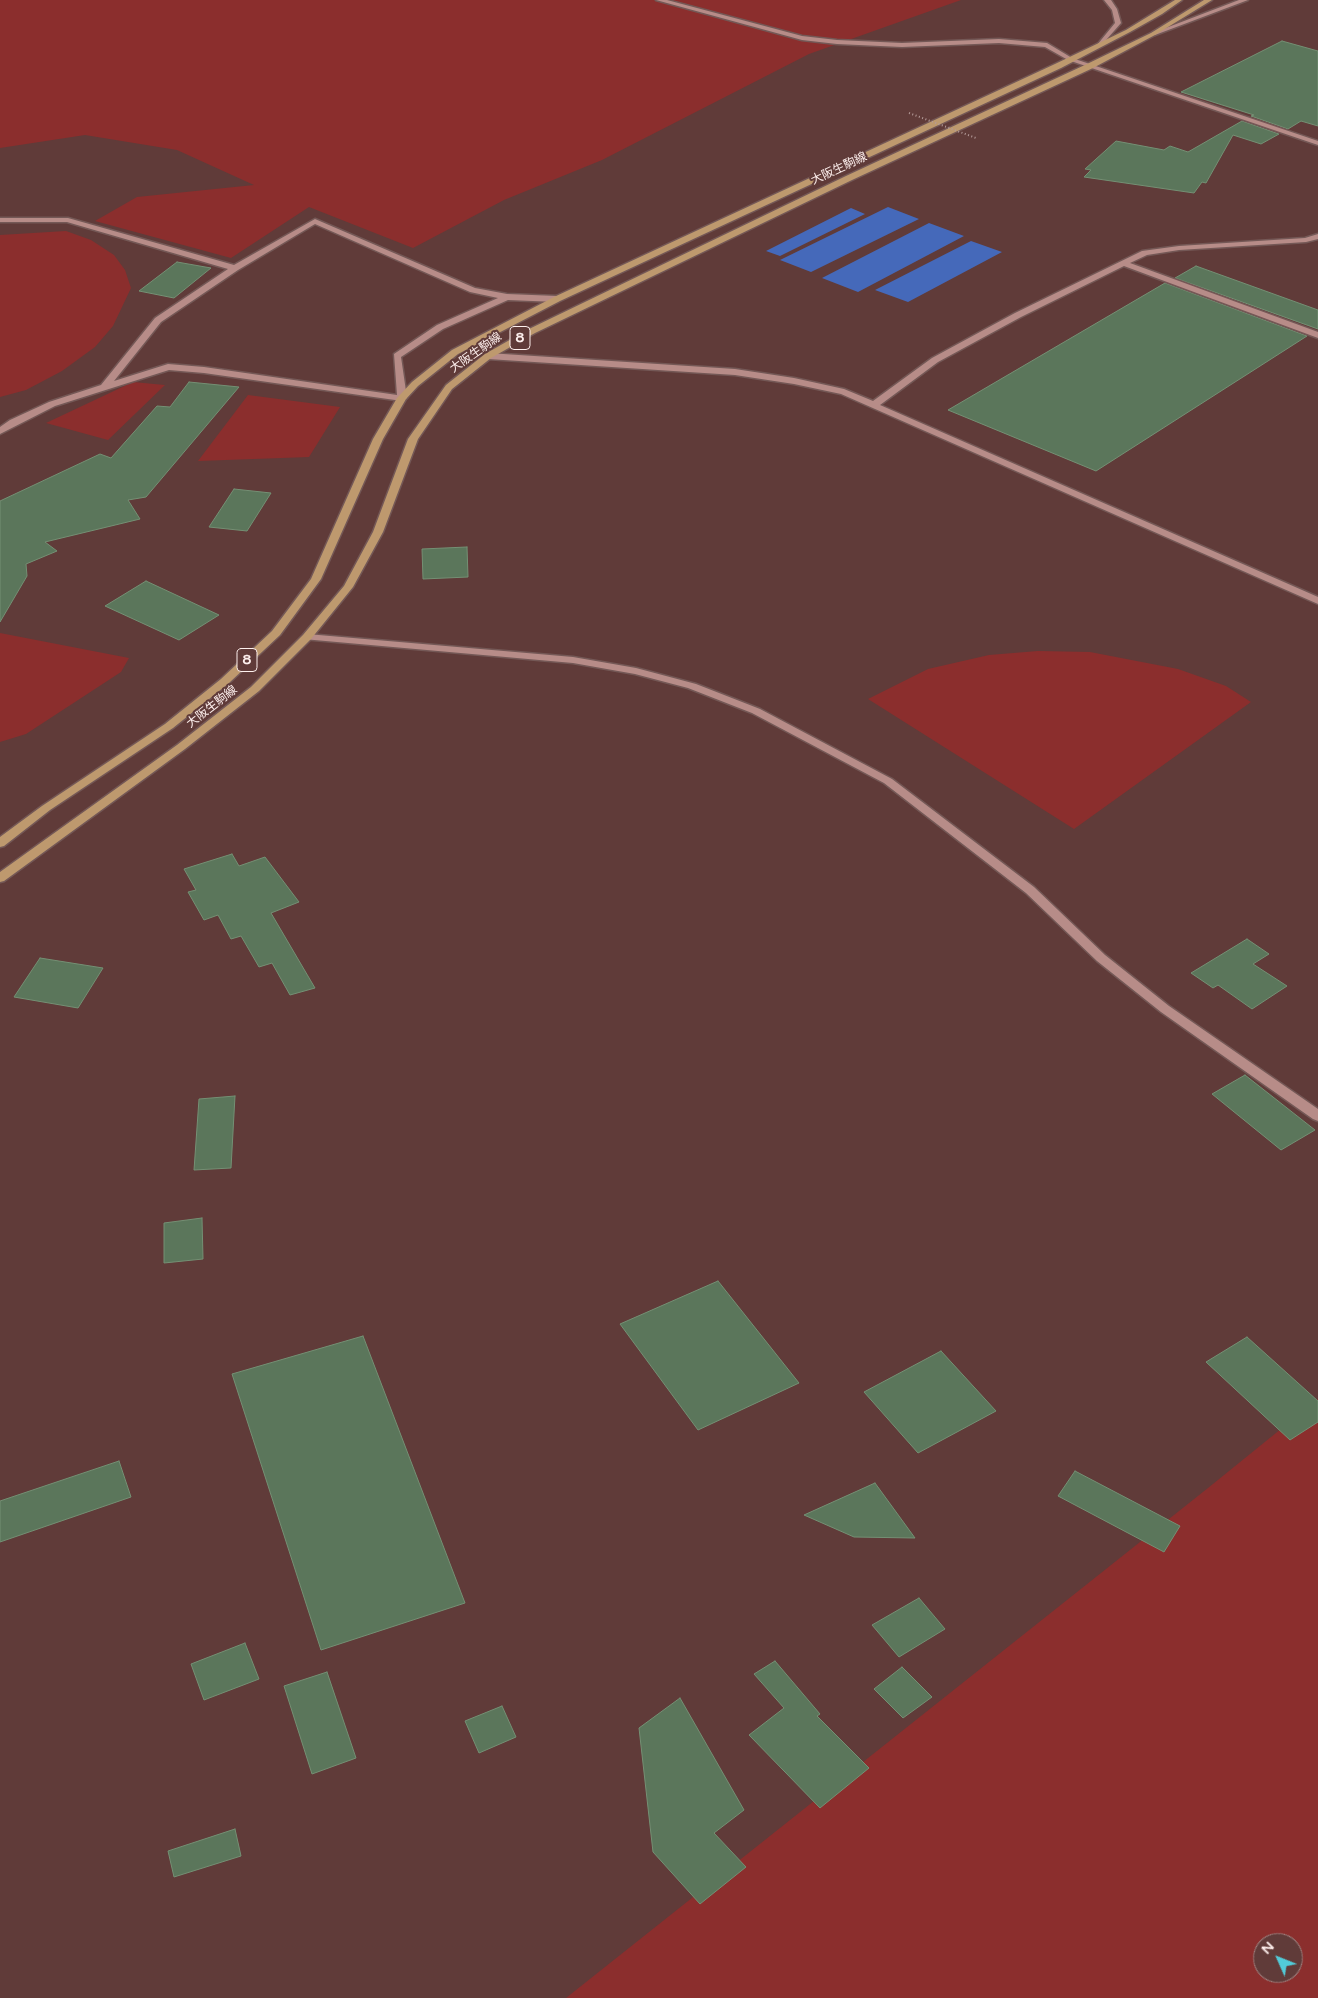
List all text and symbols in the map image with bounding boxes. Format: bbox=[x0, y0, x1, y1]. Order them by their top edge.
street label: 大阪生駒線 bbox=[809, 150, 869, 188]
road number: 8 bbox=[510, 326, 530, 349]
street label: 大阪生駒線 bbox=[447, 330, 505, 376]
road number: 8 bbox=[237, 648, 257, 672]
street label: 大阪生駒線 bbox=[184, 683, 240, 731]
north arrow bbox=[1253, 1933, 1303, 1983]
text: N bbox=[1258, 1938, 1278, 1958]

